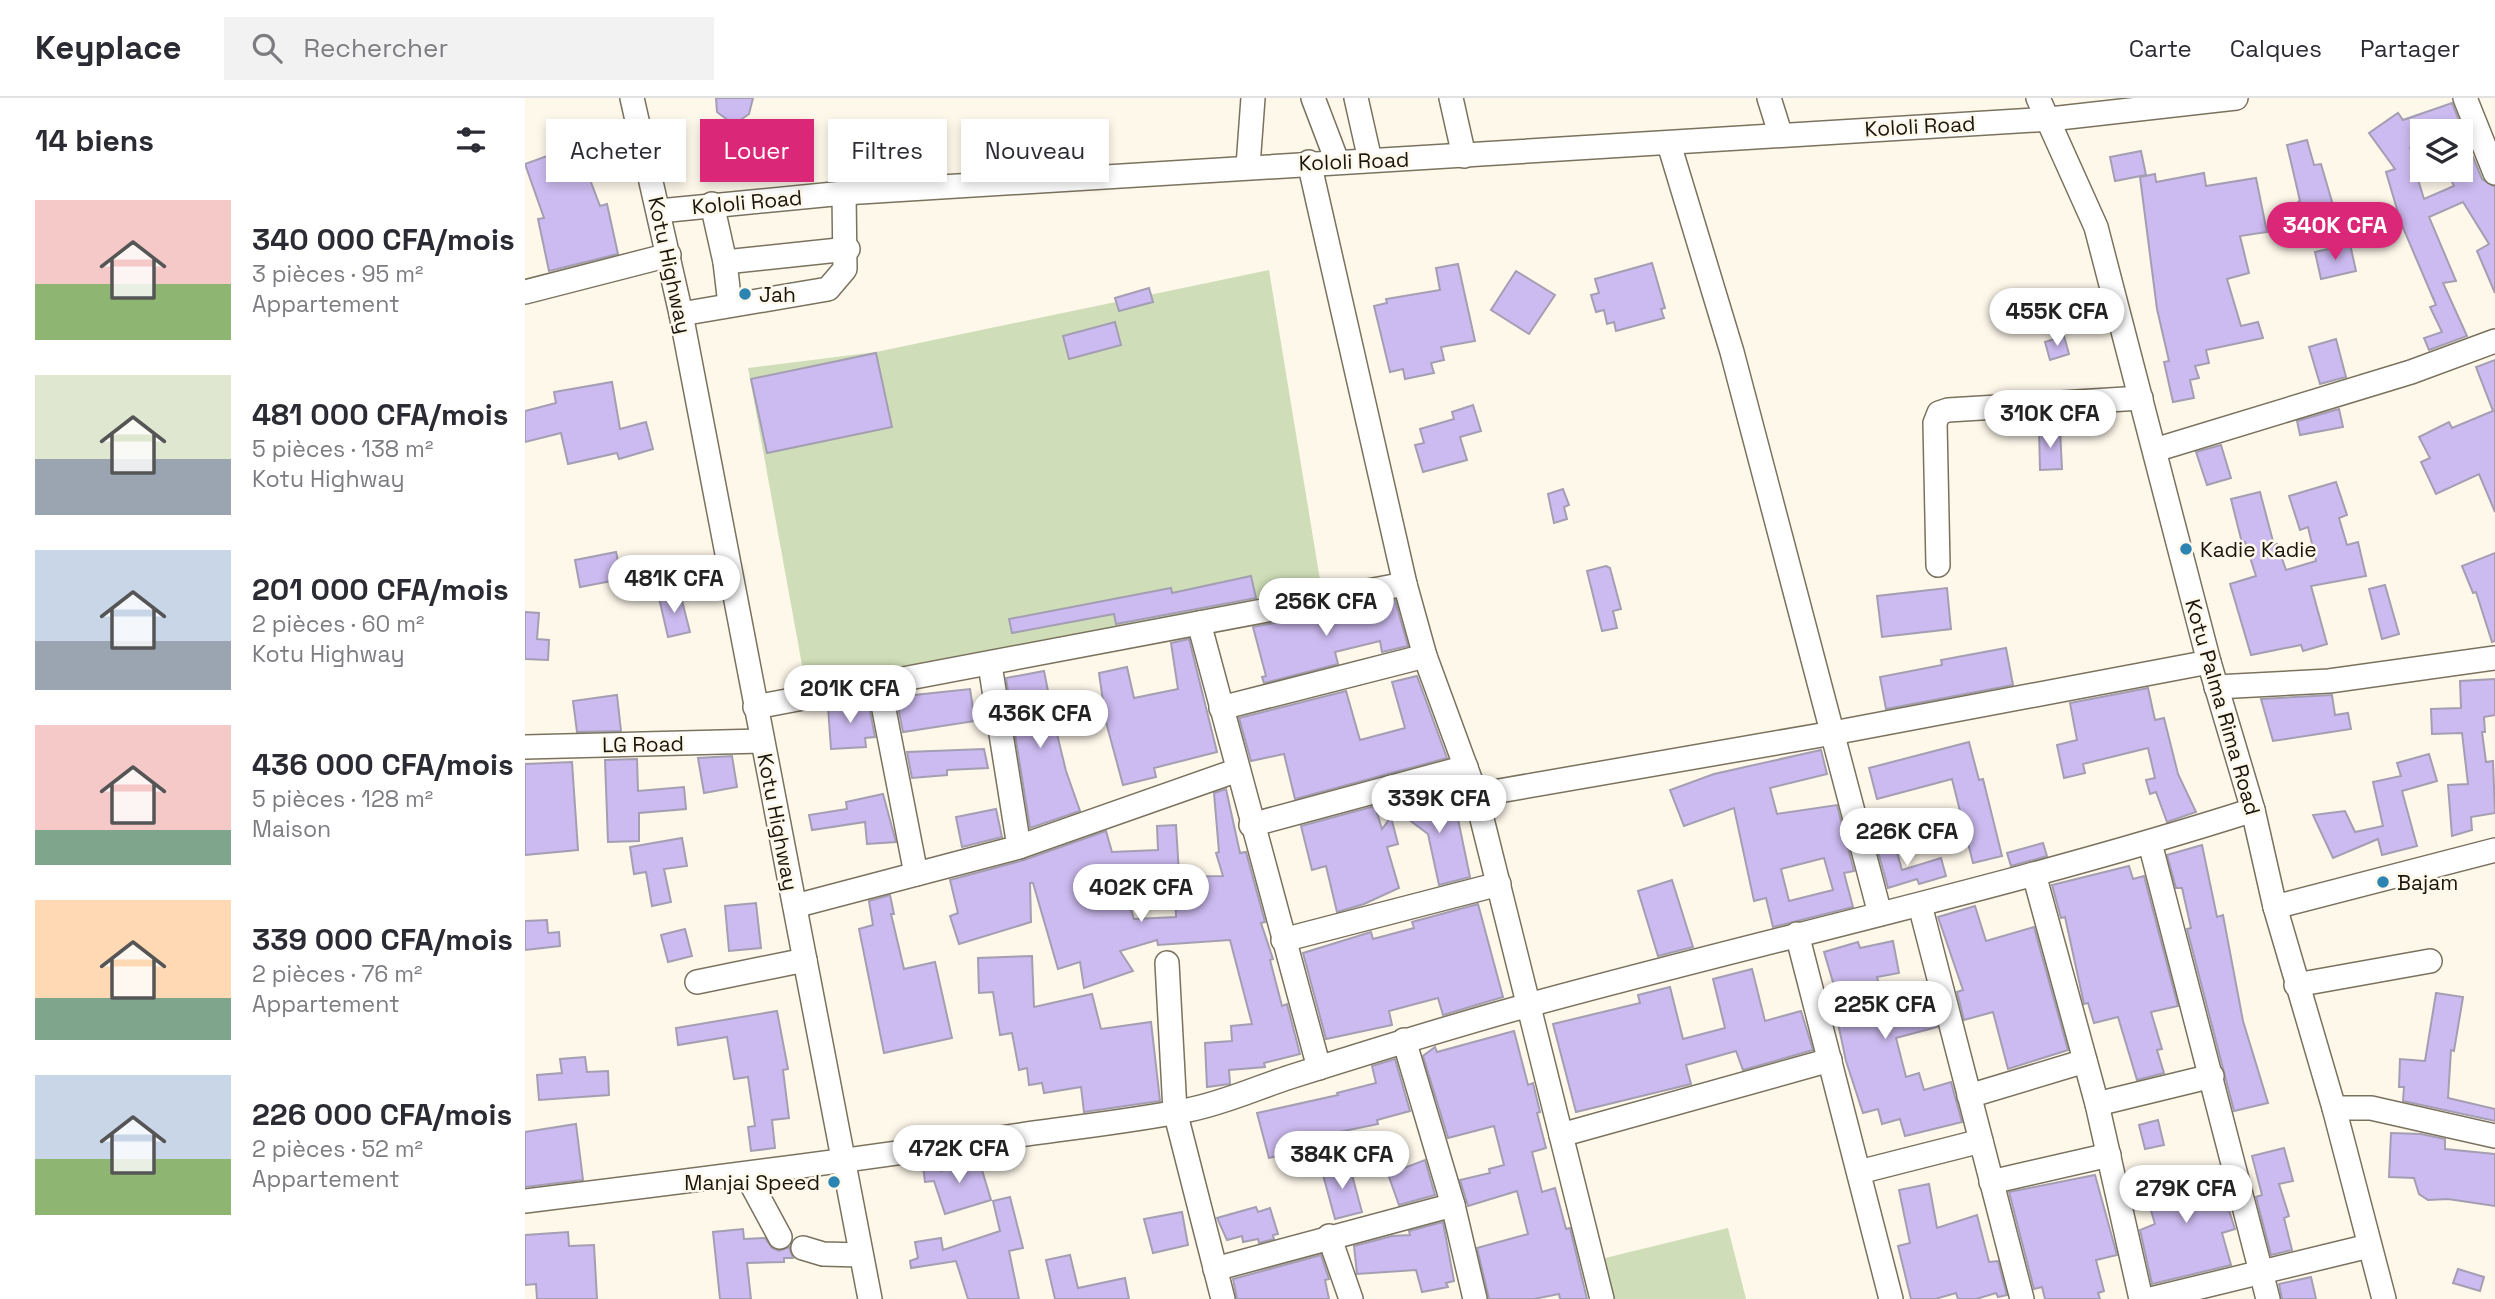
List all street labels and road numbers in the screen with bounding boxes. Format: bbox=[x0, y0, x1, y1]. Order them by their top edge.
street label: Kololi Road bbox=[1864, 110, 1976, 142]
street label: Kololi Road bbox=[1298, 146, 1410, 176]
street label: Kololi Road bbox=[691, 184, 803, 220]
street label: Kotu Highway bbox=[642, 194, 698, 336]
street label: Kotu Palma Rima Road bbox=[2179, 596, 2267, 818]
street label: LG Road bbox=[602, 730, 684, 758]
street label: Kotu Highway bbox=[751, 751, 805, 893]

